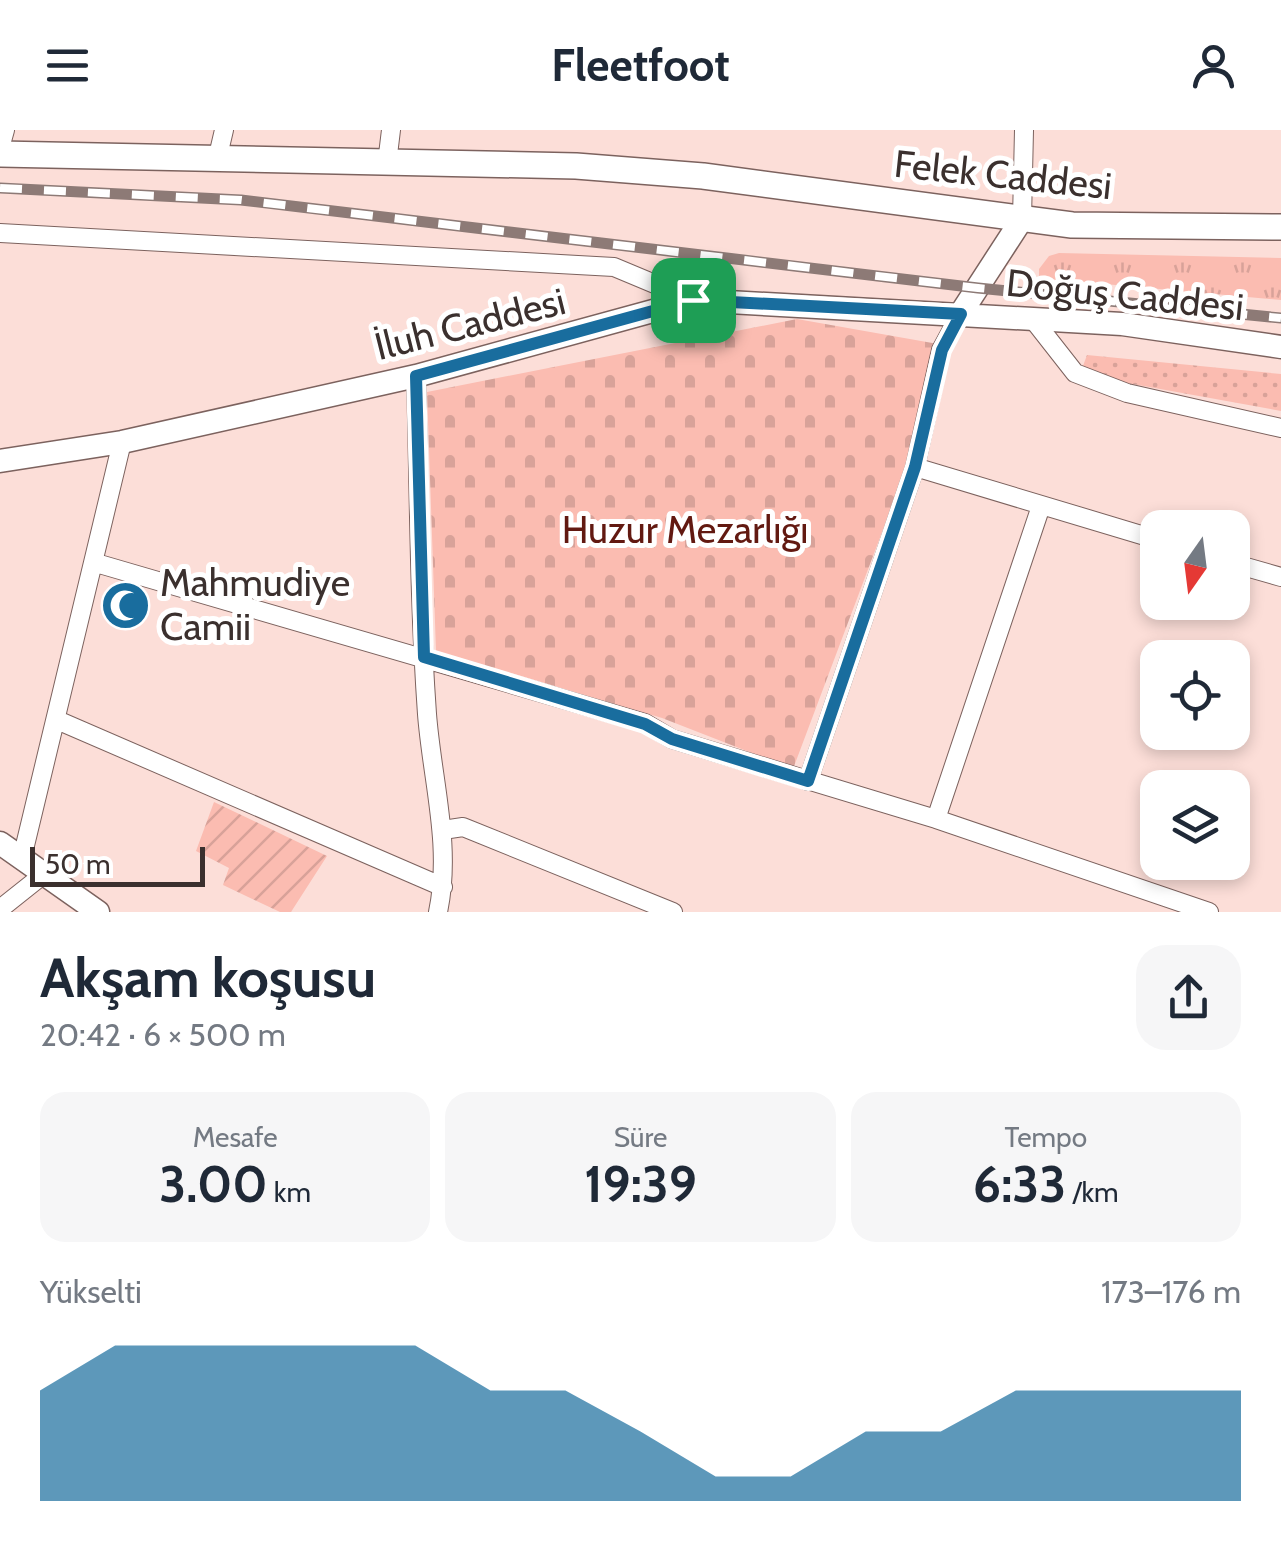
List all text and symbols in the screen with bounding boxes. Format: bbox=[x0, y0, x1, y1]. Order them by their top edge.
icon: menu bbox=[40, 38, 95, 93]
text: Fleetfoot bbox=[551, 38, 730, 92]
icon: person bbox=[1186, 38, 1241, 93]
street label: Felek Caddesi bbox=[892, 140, 1114, 209]
pin bbox=[651, 258, 736, 343]
street label: Doğuş Caddesi bbox=[1004, 259, 1246, 330]
icon: arrive bbox=[666, 273, 721, 328]
street label: İluh Caddesi bbox=[370, 277, 570, 370]
park label: Huzur Mezarlığı bbox=[562, 506, 808, 553]
north arrow bbox=[1140, 510, 1250, 620]
map controls bbox=[1140, 510, 1250, 880]
place label: Mahmudiye Camii bbox=[160, 559, 350, 650]
mosque icon: Mahmudiye Camii bbox=[99, 579, 151, 631]
button: locate bbox=[1140, 640, 1250, 750]
button: layers bbox=[1140, 770, 1250, 880]
scale bar bbox=[30, 842, 205, 886]
text: 50 m bbox=[45, 847, 111, 881]
text: Akşam koşusu bbox=[40, 944, 376, 1011]
button: share bbox=[1136, 945, 1241, 1050]
text: 20:42 · 6 × 500 m bbox=[40, 1015, 286, 1054]
text: Mesafe bbox=[193, 1120, 278, 1154]
text: Süre bbox=[614, 1120, 667, 1154]
text: Tempo bbox=[1005, 1120, 1087, 1154]
text: 3.00 bbox=[159, 1154, 268, 1215]
text: 19:39 bbox=[584, 1154, 697, 1215]
text: 6:33 bbox=[973, 1154, 1066, 1215]
text: km bbox=[268, 1175, 311, 1209]
text: /km bbox=[1066, 1175, 1119, 1209]
text: Yükselti bbox=[40, 1272, 142, 1311]
text: 173–176 m bbox=[1101, 1272, 1241, 1311]

